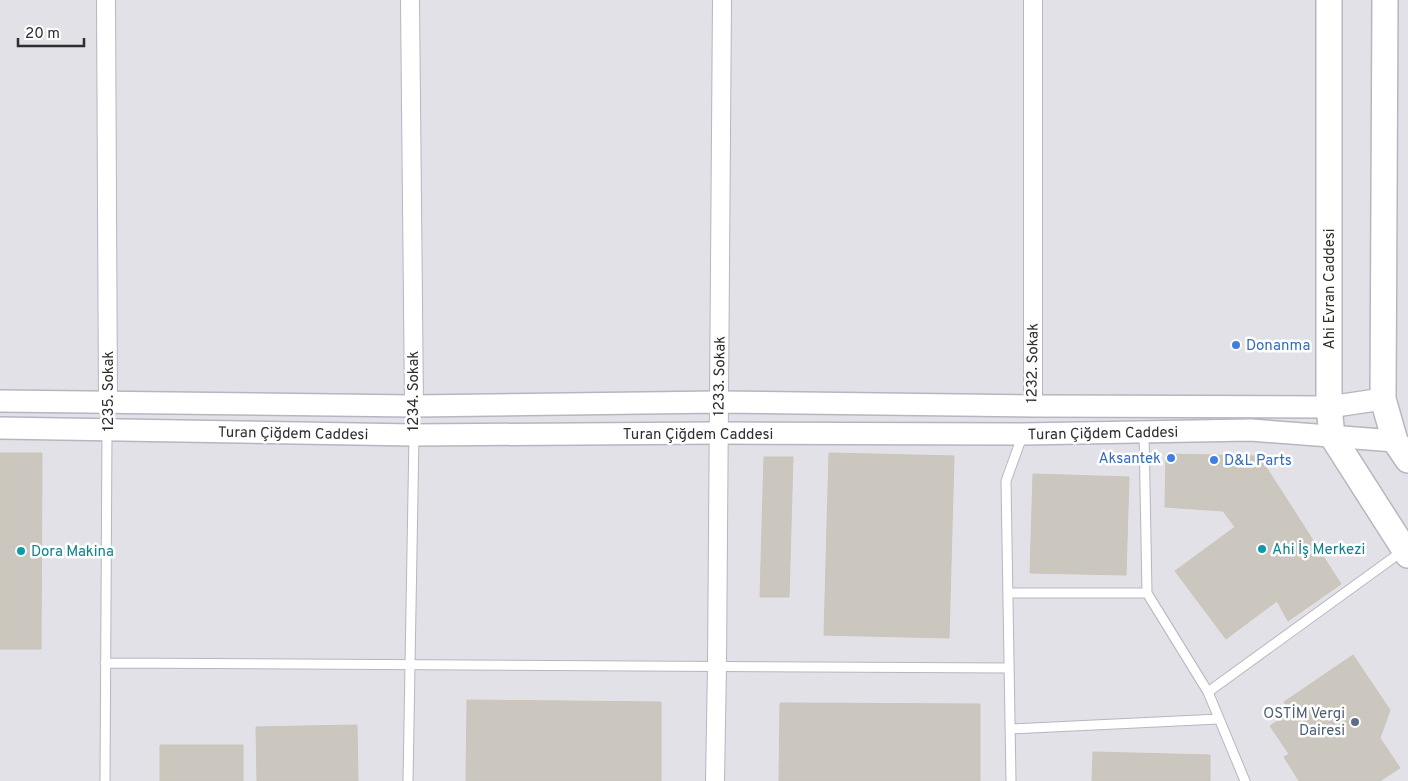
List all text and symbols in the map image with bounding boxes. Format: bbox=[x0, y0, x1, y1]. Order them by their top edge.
scale bar bbox=[18, 15, 84, 47]
text: 20 m bbox=[25, 25, 60, 44]
street label: Ahi Evran Caddesi bbox=[1321, 228, 1340, 350]
street label: 1232. Sokak bbox=[1023, 323, 1044, 403]
street label: 1233. Sokak bbox=[710, 336, 731, 416]
place label: Donanma bbox=[1246, 337, 1310, 356]
marker: Donanma bbox=[1230, 339, 1242, 351]
street label: 1235. Sokak bbox=[100, 351, 119, 431]
street label: 1234. Sokak bbox=[405, 351, 424, 431]
street label: Turan Çiğdem Caddesi bbox=[218, 424, 368, 445]
street label: Turan Çiğdem Caddesi bbox=[1028, 424, 1178, 445]
street label: Turan Çiğdem Caddesi bbox=[623, 426, 773, 445]
place label: Aksantek bbox=[1098, 450, 1161, 469]
marker: Aksantek bbox=[1165, 452, 1177, 464]
place label: D&L Parts bbox=[1224, 452, 1292, 471]
marker: D&L Parts bbox=[1208, 454, 1220, 466]
place label: Ahi İş Merkezi bbox=[1272, 540, 1365, 560]
place label: Dora Makina bbox=[31, 543, 114, 562]
marker: Ahi İş Merkezi bbox=[1256, 543, 1268, 555]
marker: Dora Makina bbox=[15, 545, 27, 557]
place label: OSTİM Vergi Dairesi bbox=[1263, 704, 1345, 741]
marker: OSTİM Vergi Dairesi bbox=[1349, 716, 1361, 728]

